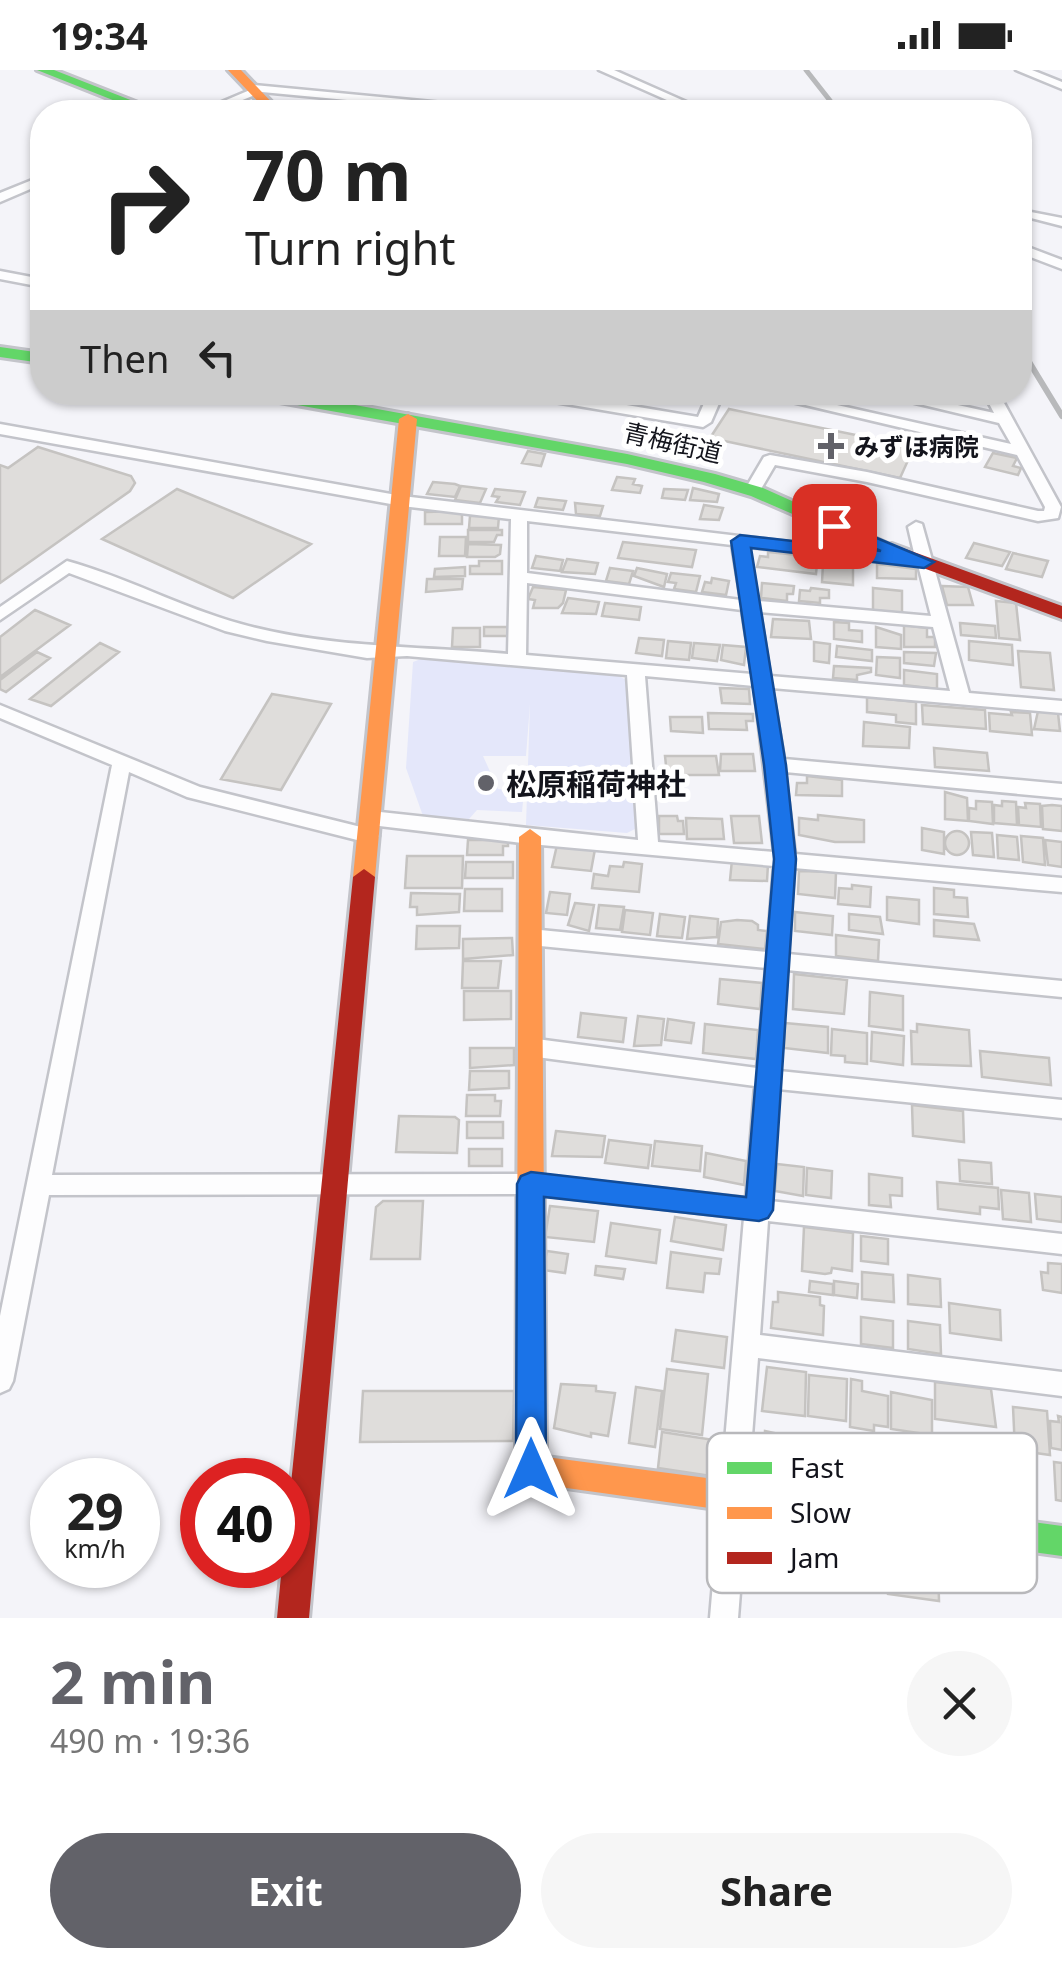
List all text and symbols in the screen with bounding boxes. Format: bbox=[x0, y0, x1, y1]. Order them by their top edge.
text: 19:34 bbox=[50, 9, 148, 61]
text: 70 m bbox=[245, 126, 412, 222]
icon: right bbox=[80, 140, 210, 270]
text: Turn right bbox=[245, 217, 456, 278]
icon: left bbox=[190, 330, 245, 385]
text: Then bbox=[80, 332, 170, 384]
street label: 青梅街道 bbox=[620, 414, 726, 470]
place label: みずほ病院 bbox=[854, 429, 979, 463]
marker: みずほ病院 bbox=[818, 433, 844, 459]
pin bbox=[792, 484, 877, 569]
icon: arrive bbox=[807, 499, 862, 554]
place label: 松原稲荷神社 bbox=[506, 763, 686, 804]
marker: 松原稲荷神社 bbox=[475, 772, 497, 794]
position arrow bbox=[479, 1417, 583, 1521]
legend bbox=[707, 1433, 1037, 1593]
text: Fast bbox=[790, 1448, 844, 1486]
speed limit sign: 40 bbox=[180, 1458, 310, 1588]
text: 29 bbox=[66, 1477, 124, 1545]
text: Slow bbox=[790, 1493, 851, 1531]
text: km/h bbox=[64, 1531, 126, 1565]
text: Jam bbox=[787, 1538, 840, 1576]
text: 2 min bbox=[50, 1640, 215, 1722]
button: close bbox=[907, 1651, 1012, 1756]
text: 490 m · 19:36 bbox=[50, 1719, 250, 1762]
button: Exit bbox=[50, 1833, 521, 1948]
button: Share bbox=[541, 1833, 1012, 1948]

